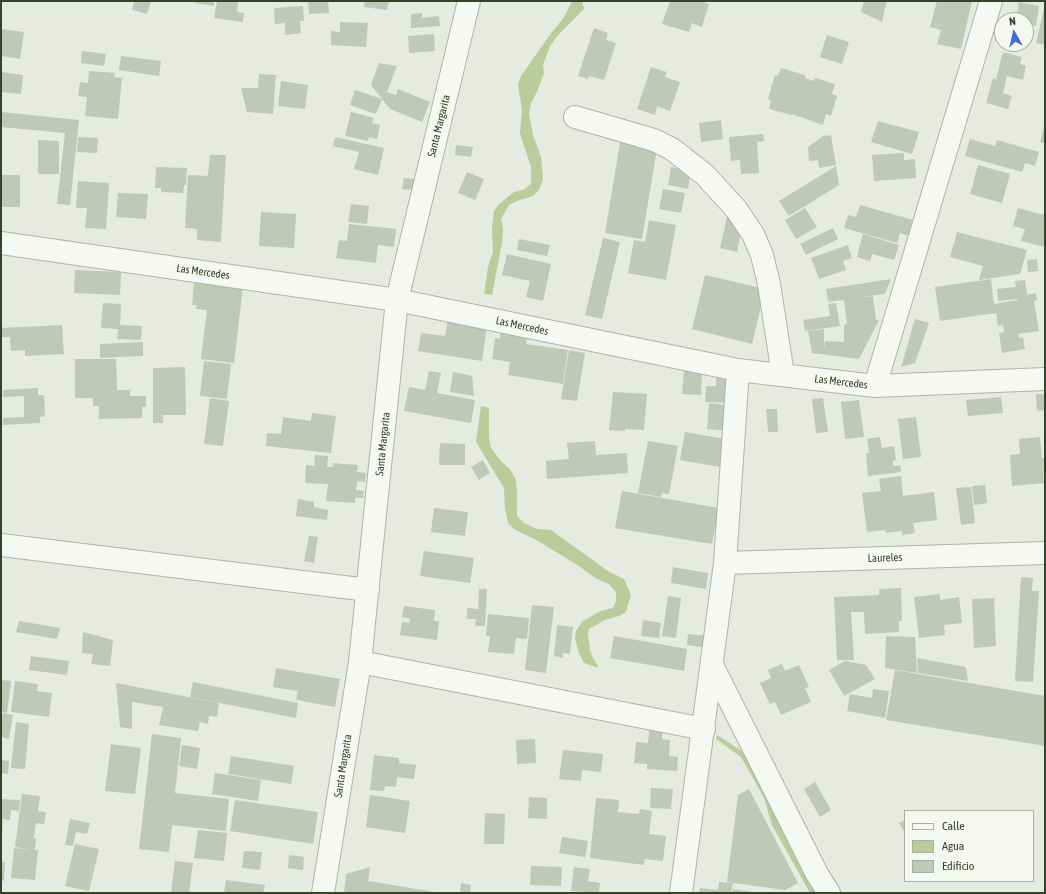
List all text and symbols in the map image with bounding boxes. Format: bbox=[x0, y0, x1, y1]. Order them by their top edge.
north arrow bbox=[994, 12, 1034, 52]
text: N bbox=[1008, 15, 1017, 28]
street label: Santa Margarita bbox=[425, 93, 453, 159]
street label: Las Mercedes bbox=[176, 262, 230, 282]
street label: Las Mercedes bbox=[494, 314, 550, 338]
street label: Las Mercedes bbox=[814, 372, 868, 392]
street label: Santa Margarita bbox=[373, 412, 393, 476]
street label: Laureles bbox=[867, 551, 903, 565]
street label: Santa Margarita bbox=[331, 733, 355, 799]
legend bbox=[904, 810, 1034, 882]
text: Calle bbox=[942, 819, 965, 833]
text: Agua bbox=[942, 839, 964, 853]
text: Edificio bbox=[942, 859, 974, 873]

